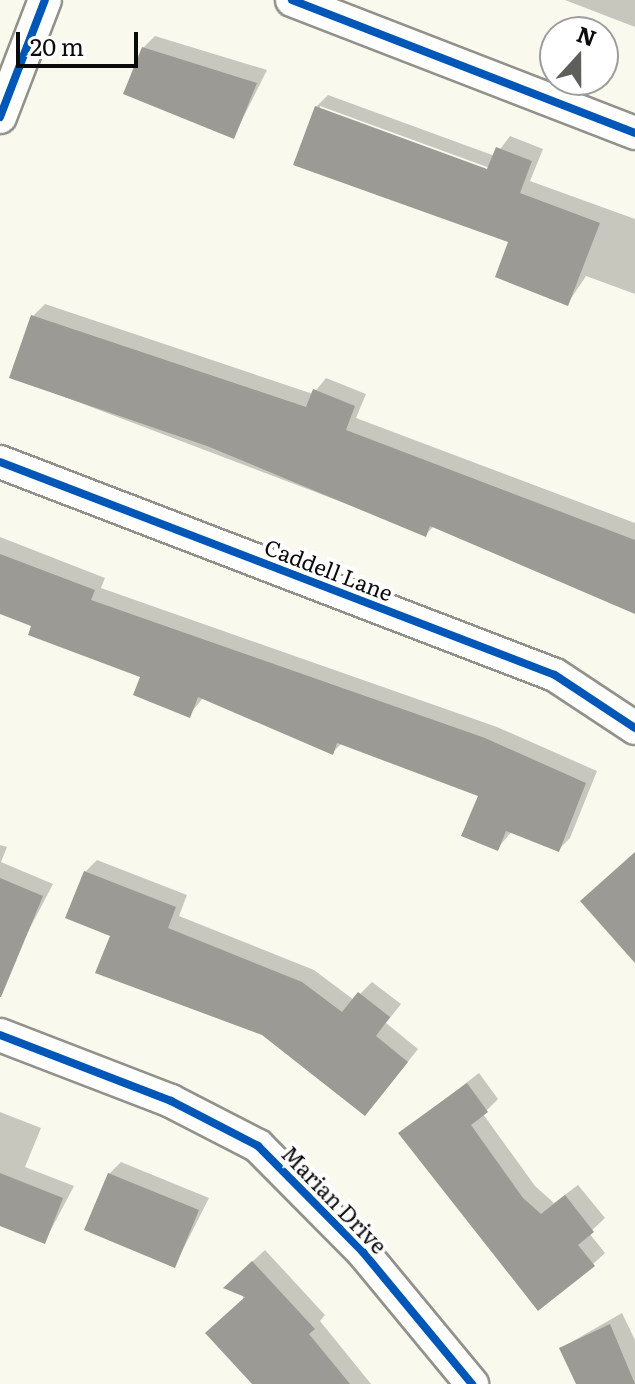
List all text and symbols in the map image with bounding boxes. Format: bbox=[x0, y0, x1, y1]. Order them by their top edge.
scale bar bbox=[20, 16, 142, 66]
north arrow bbox=[539, 16, 619, 96]
text: N bbox=[573, 16, 602, 54]
text: 20 m bbox=[30, 28, 84, 63]
street label: Caddell Lane bbox=[261, 532, 397, 606]
street label: Marian Drive bbox=[277, 1140, 393, 1258]

